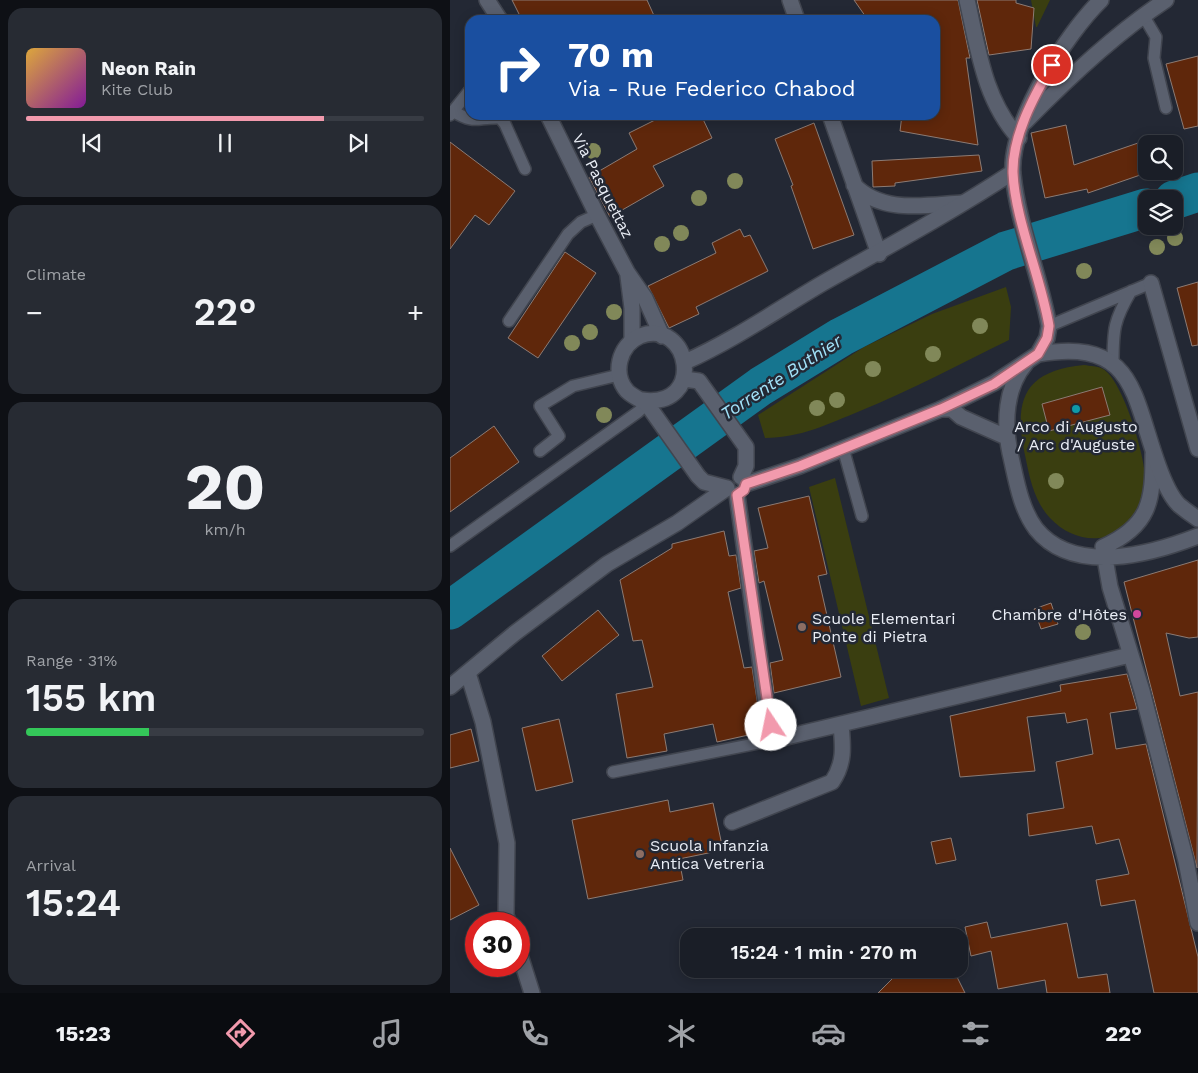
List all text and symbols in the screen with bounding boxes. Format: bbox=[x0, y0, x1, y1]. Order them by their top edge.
text: 70 m bbox=[568, 34, 654, 76]
icon: right bbox=[485, 35, 550, 100]
pin bbox=[1031, 44, 1073, 86]
icon: arrive bbox=[1038, 51, 1066, 79]
text: Neon Rain bbox=[101, 57, 196, 80]
text: Via - Rue Federico Chabod bbox=[568, 76, 856, 101]
text: Kite Club bbox=[101, 80, 173, 99]
icon: previous bbox=[78, 129, 106, 157]
icon: pause bbox=[211, 129, 239, 157]
icon: next bbox=[344, 129, 372, 157]
street label: Via Pasquettaz bbox=[568, 130, 638, 242]
map controls bbox=[1138, 135, 1183, 235]
button: search bbox=[1138, 135, 1183, 180]
button: layers bbox=[1138, 190, 1183, 235]
text: Climate bbox=[26, 265, 86, 284]
text: 22° bbox=[193, 290, 257, 334]
text: − bbox=[26, 296, 43, 329]
text: + bbox=[407, 296, 424, 329]
water label: Torrente Buthier bbox=[716, 329, 846, 424]
marker: Arco di Augusto / Arc d'Auguste bbox=[1070, 403, 1082, 415]
place label: Arco di Augusto / Arc d'Auguste bbox=[1014, 417, 1138, 454]
text: 20 bbox=[185, 449, 265, 525]
text: km/h bbox=[204, 520, 246, 539]
place label: Chambre d'Hôtes bbox=[992, 605, 1127, 624]
marker: Chambre d'Hôtes bbox=[1131, 608, 1143, 620]
place label: Scuole Elementari Ponte di Pietra bbox=[812, 609, 955, 646]
marker: Scuole Elementari Ponte di Pietra bbox=[796, 621, 808, 633]
text: Range · 31% bbox=[26, 651, 117, 670]
text: 155 km bbox=[26, 676, 156, 720]
position arrow bbox=[744, 698, 796, 750]
place label: Scuola Infanzia Antica Vetreria bbox=[650, 836, 769, 873]
marker: Scuola Infanzia Antica Vetreria bbox=[634, 848, 646, 860]
text: Arrival bbox=[26, 856, 76, 875]
text: 15:24 bbox=[26, 881, 121, 925]
speed limit sign: 30 bbox=[465, 912, 530, 977]
text: 15:24 · 1 min · 270 m bbox=[731, 941, 917, 964]
icon: directions bbox=[223, 1016, 258, 1051]
icon: music bbox=[370, 1016, 405, 1051]
icon: phone bbox=[517, 1016, 552, 1051]
icon: climate bbox=[664, 1016, 699, 1051]
icon: car bbox=[811, 1016, 846, 1051]
icon: filters bbox=[958, 1016, 993, 1051]
text: 15:23 bbox=[56, 1021, 111, 1046]
text: 22° bbox=[1105, 1021, 1142, 1046]

